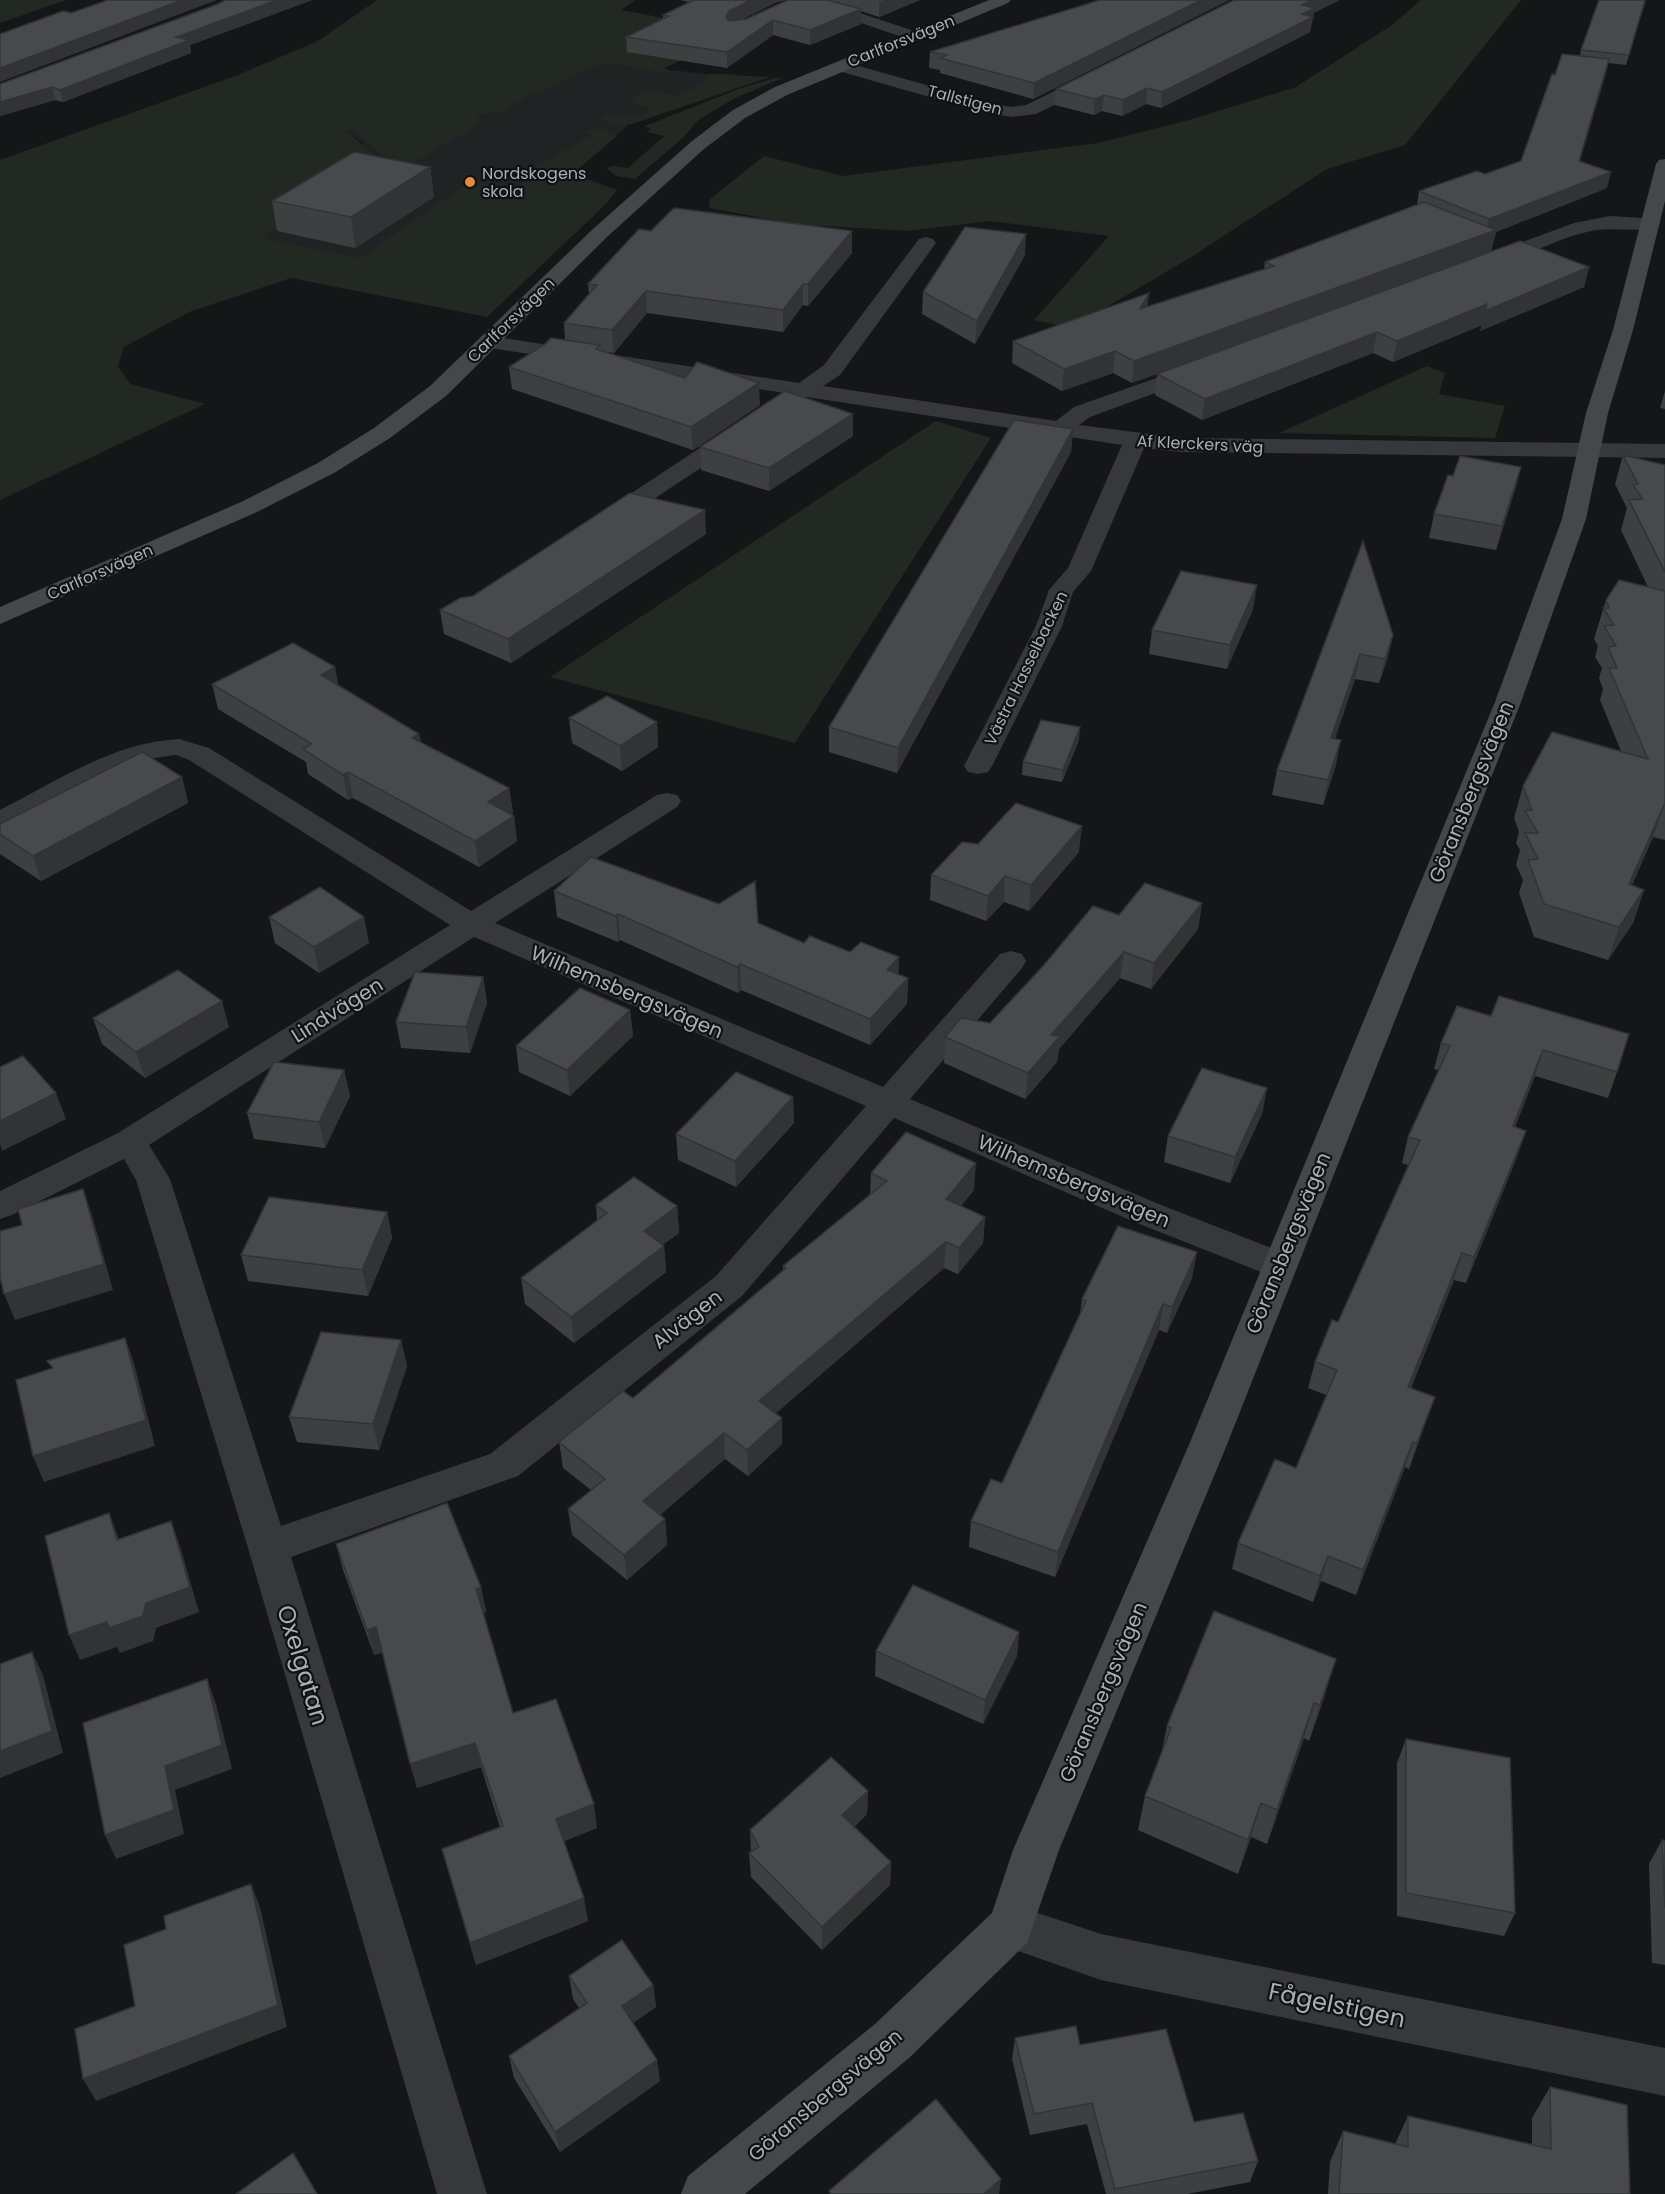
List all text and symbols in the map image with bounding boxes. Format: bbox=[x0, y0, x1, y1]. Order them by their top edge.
street label: Carlforsvägen bbox=[844, 9, 958, 73]
street label: Tallstigen bbox=[925, 79, 1005, 121]
place label: Nordskogens skola bbox=[482, 162, 586, 203]
marker: Nordskogens skola bbox=[463, 175, 477, 189]
street label: Carlforsvägen bbox=[462, 272, 560, 368]
street label: Af Klerckers väg bbox=[1136, 429, 1264, 459]
street label: Carlforsvägen bbox=[43, 538, 157, 606]
street label: Västra Hasselbacken bbox=[979, 587, 1073, 749]
street label: Göransbergsvägen bbox=[1422, 697, 1520, 887]
street label: Wilhemsbergsvägen bbox=[527, 939, 727, 1045]
street label: Lindvägen bbox=[286, 971, 388, 1049]
street label: Wilhemsbergsvägen bbox=[974, 1128, 1174, 1234]
street label: Göransbergsvägen bbox=[1239, 1148, 1337, 1338]
street label: Alvägen bbox=[646, 1283, 728, 1355]
street label: Göransbergsvägen bbox=[1052, 1598, 1154, 1786]
street label: Oxelgatan bbox=[269, 1601, 337, 1729]
street label: Fågelstigen bbox=[1266, 1974, 1408, 2036]
street label: Göransbergsvägen bbox=[742, 2022, 908, 2168]

